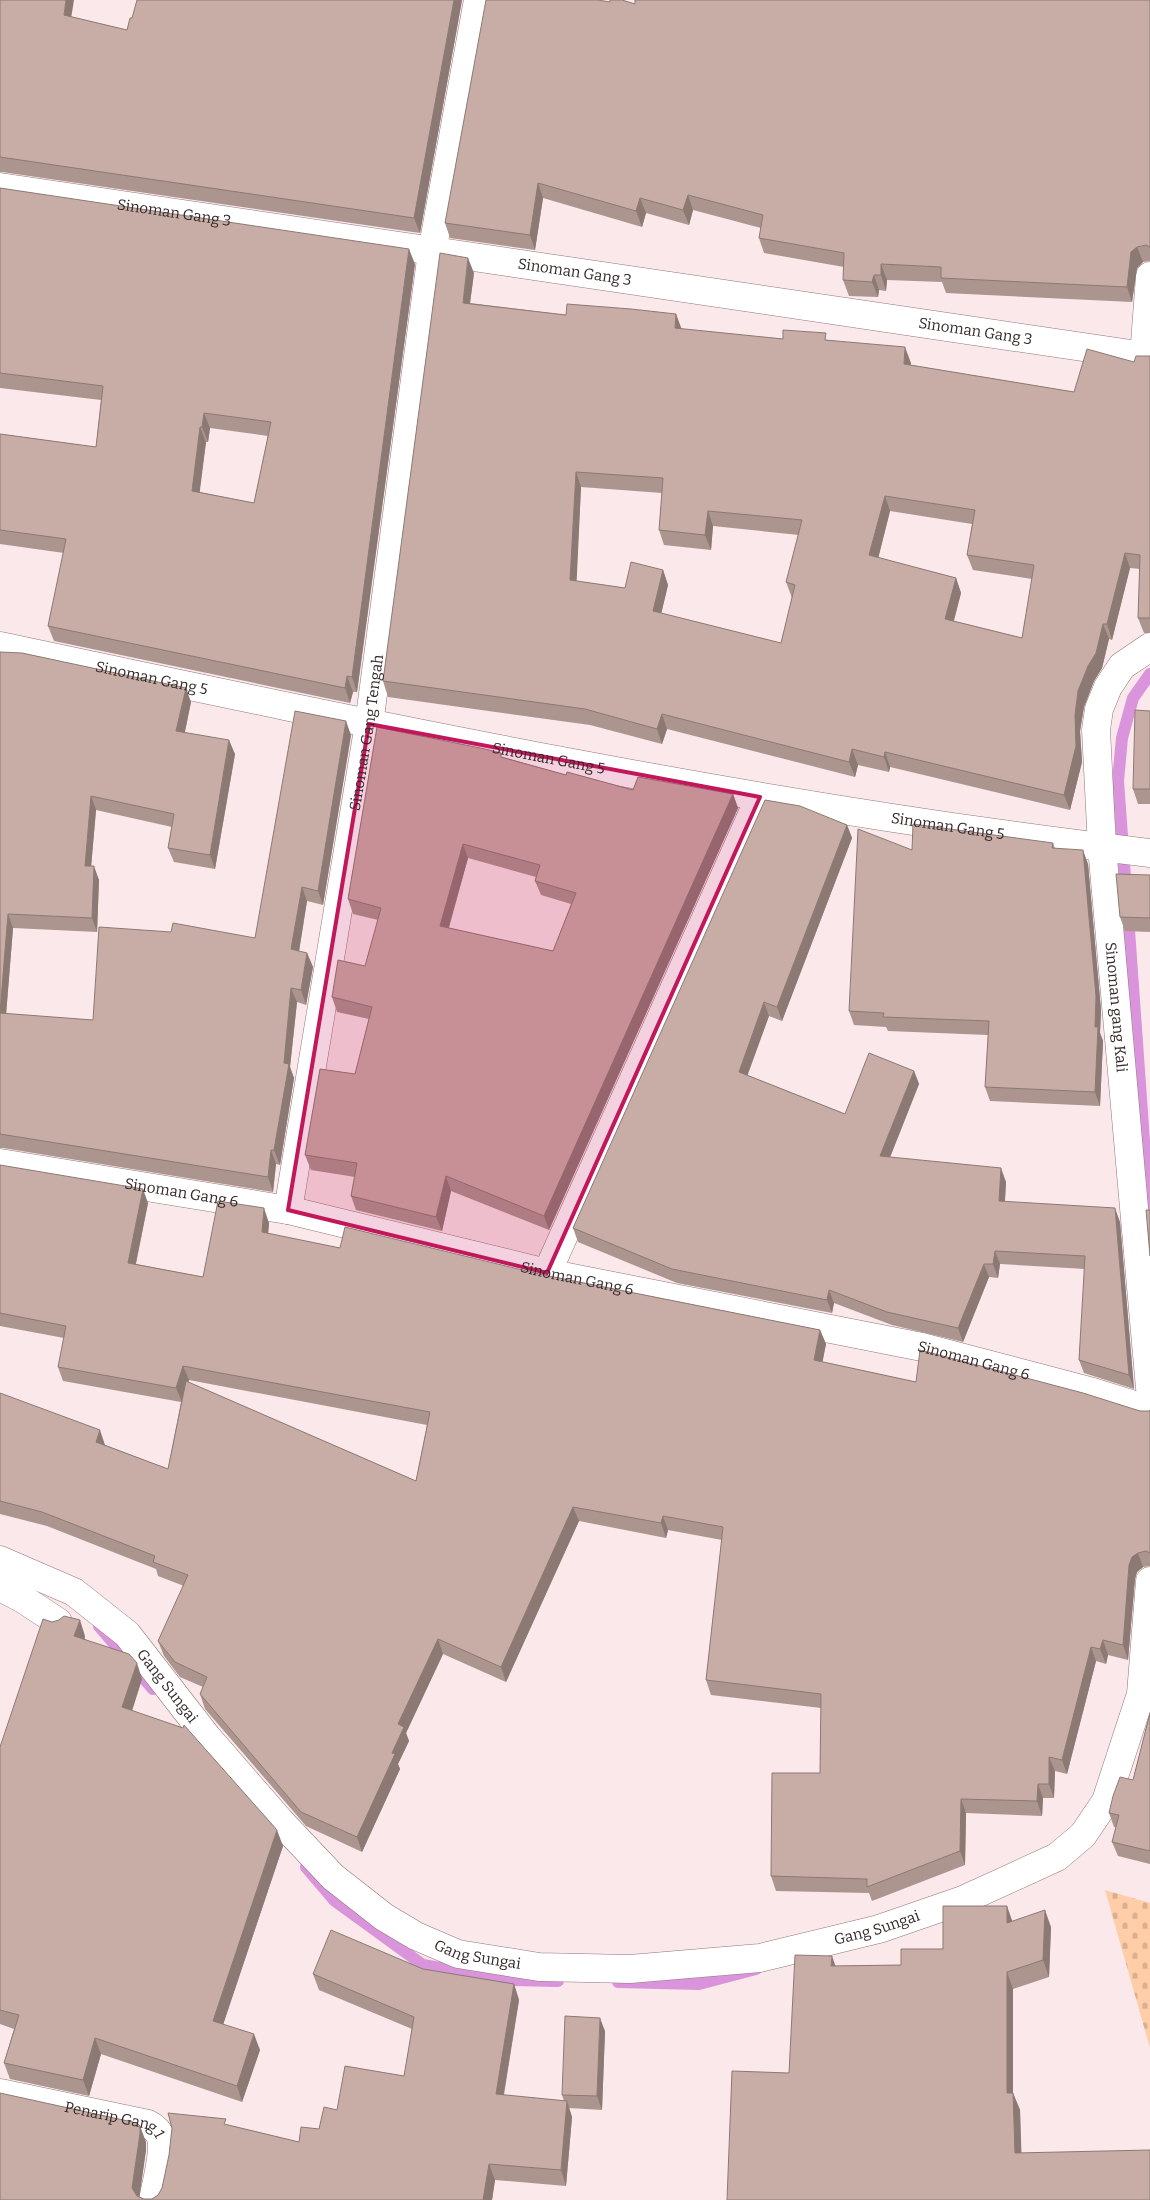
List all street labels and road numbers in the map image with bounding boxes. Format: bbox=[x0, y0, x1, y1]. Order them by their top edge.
street label: Sinoman Gang 3 bbox=[116, 195, 232, 230]
street label: Sinoman Gang 3 bbox=[517, 255, 633, 289]
street label: Sinoman Gang 3 bbox=[917, 314, 1033, 348]
street label: Sinoman Gang Tengah bbox=[346, 653, 387, 812]
street label: Sinoman Gang 5 bbox=[94, 658, 209, 699]
street label: Sinoman Gang 5 bbox=[491, 739, 606, 778]
street label: Sinoman Gang 5 bbox=[890, 809, 1006, 843]
street label: Sinoman gang Kali bbox=[1101, 941, 1131, 1074]
street label: Sinoman Gang 6 bbox=[123, 1174, 240, 1211]
street label: Sinoman Gang 6 bbox=[519, 1258, 635, 1299]
street label: Sinoman Gang 6 bbox=[916, 1337, 1032, 1384]
street label: Gang Sungai bbox=[133, 1645, 202, 1727]
street label: Gang Sungai bbox=[832, 1906, 923, 1949]
street label: Gang Sungai bbox=[431, 1936, 523, 1973]
street label: Penarip Gang 1 bbox=[63, 2098, 169, 2141]

